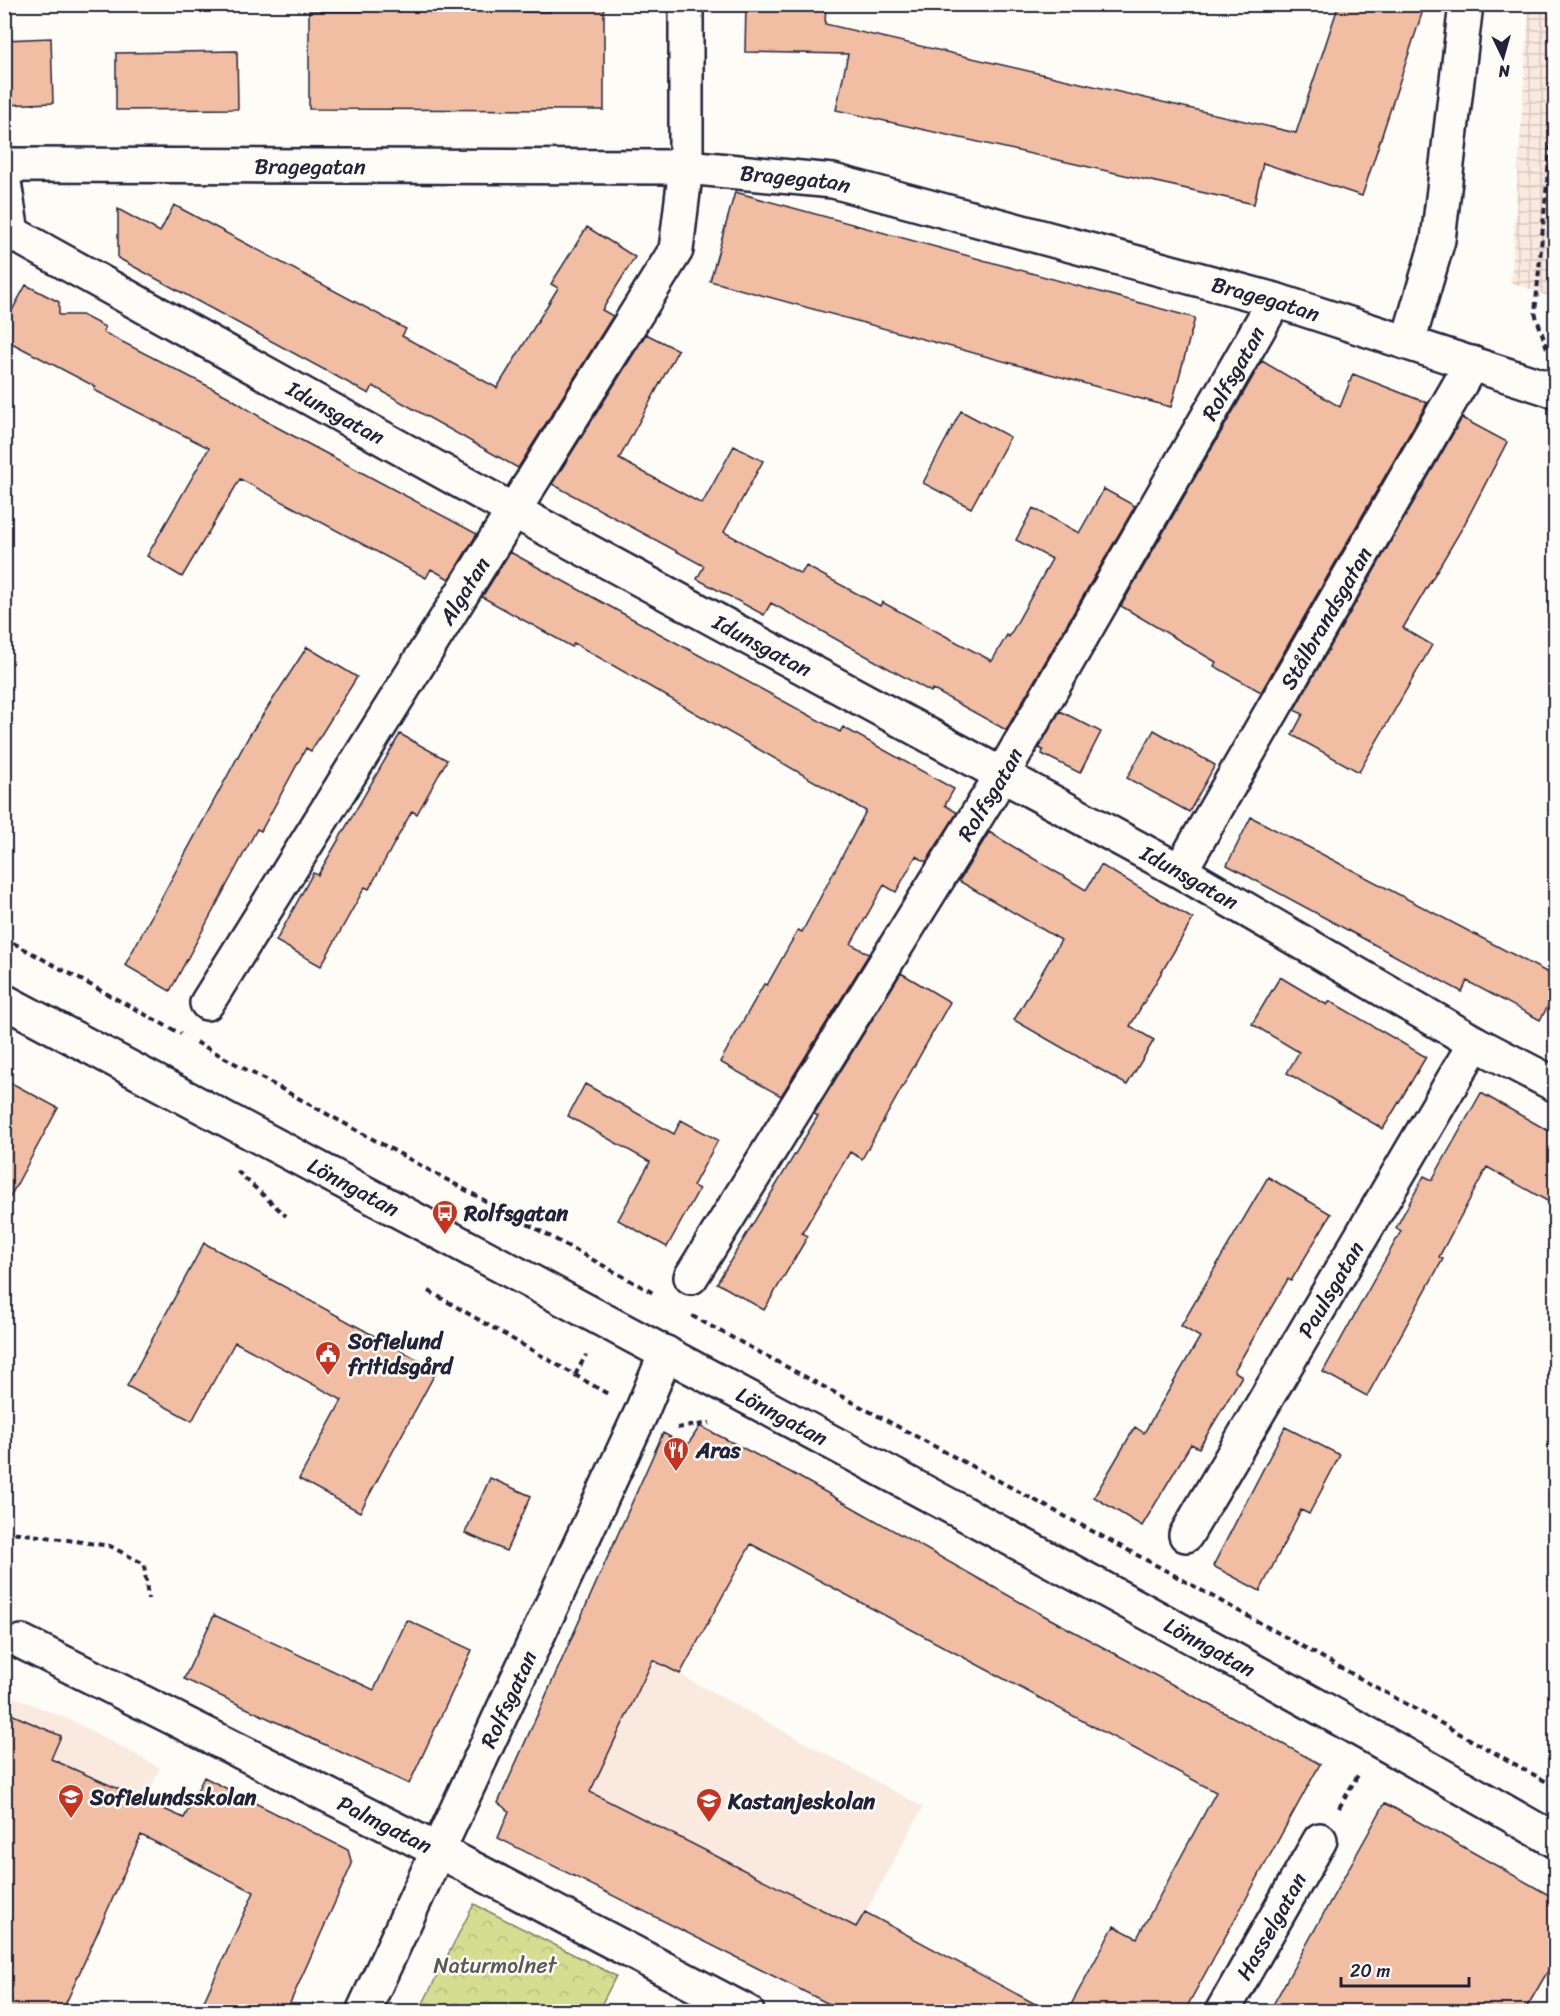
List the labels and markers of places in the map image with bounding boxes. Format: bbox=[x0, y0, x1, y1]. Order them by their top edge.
place label: Rolfsgatan bbox=[463, 1194, 568, 1233]
bus stop icon: Rolfsgatan bbox=[430, 1198, 460, 1236]
place label: Sofielund fritidsgård bbox=[347, 1322, 455, 1386]
public building icon: Sofielund fritidsgård bbox=[313, 1339, 343, 1377]
place label: Aras bbox=[695, 1431, 741, 1470]
restaurant icon: Aras bbox=[661, 1435, 691, 1473]
place label: Sofielundsskolan bbox=[89, 1778, 257, 1817]
school or university icon: Sofielundsskolan bbox=[56, 1782, 86, 1820]
place label: Kastanjeskolan bbox=[727, 1782, 875, 1821]
school or university icon: Kastanjeskolan bbox=[694, 1786, 724, 1824]

